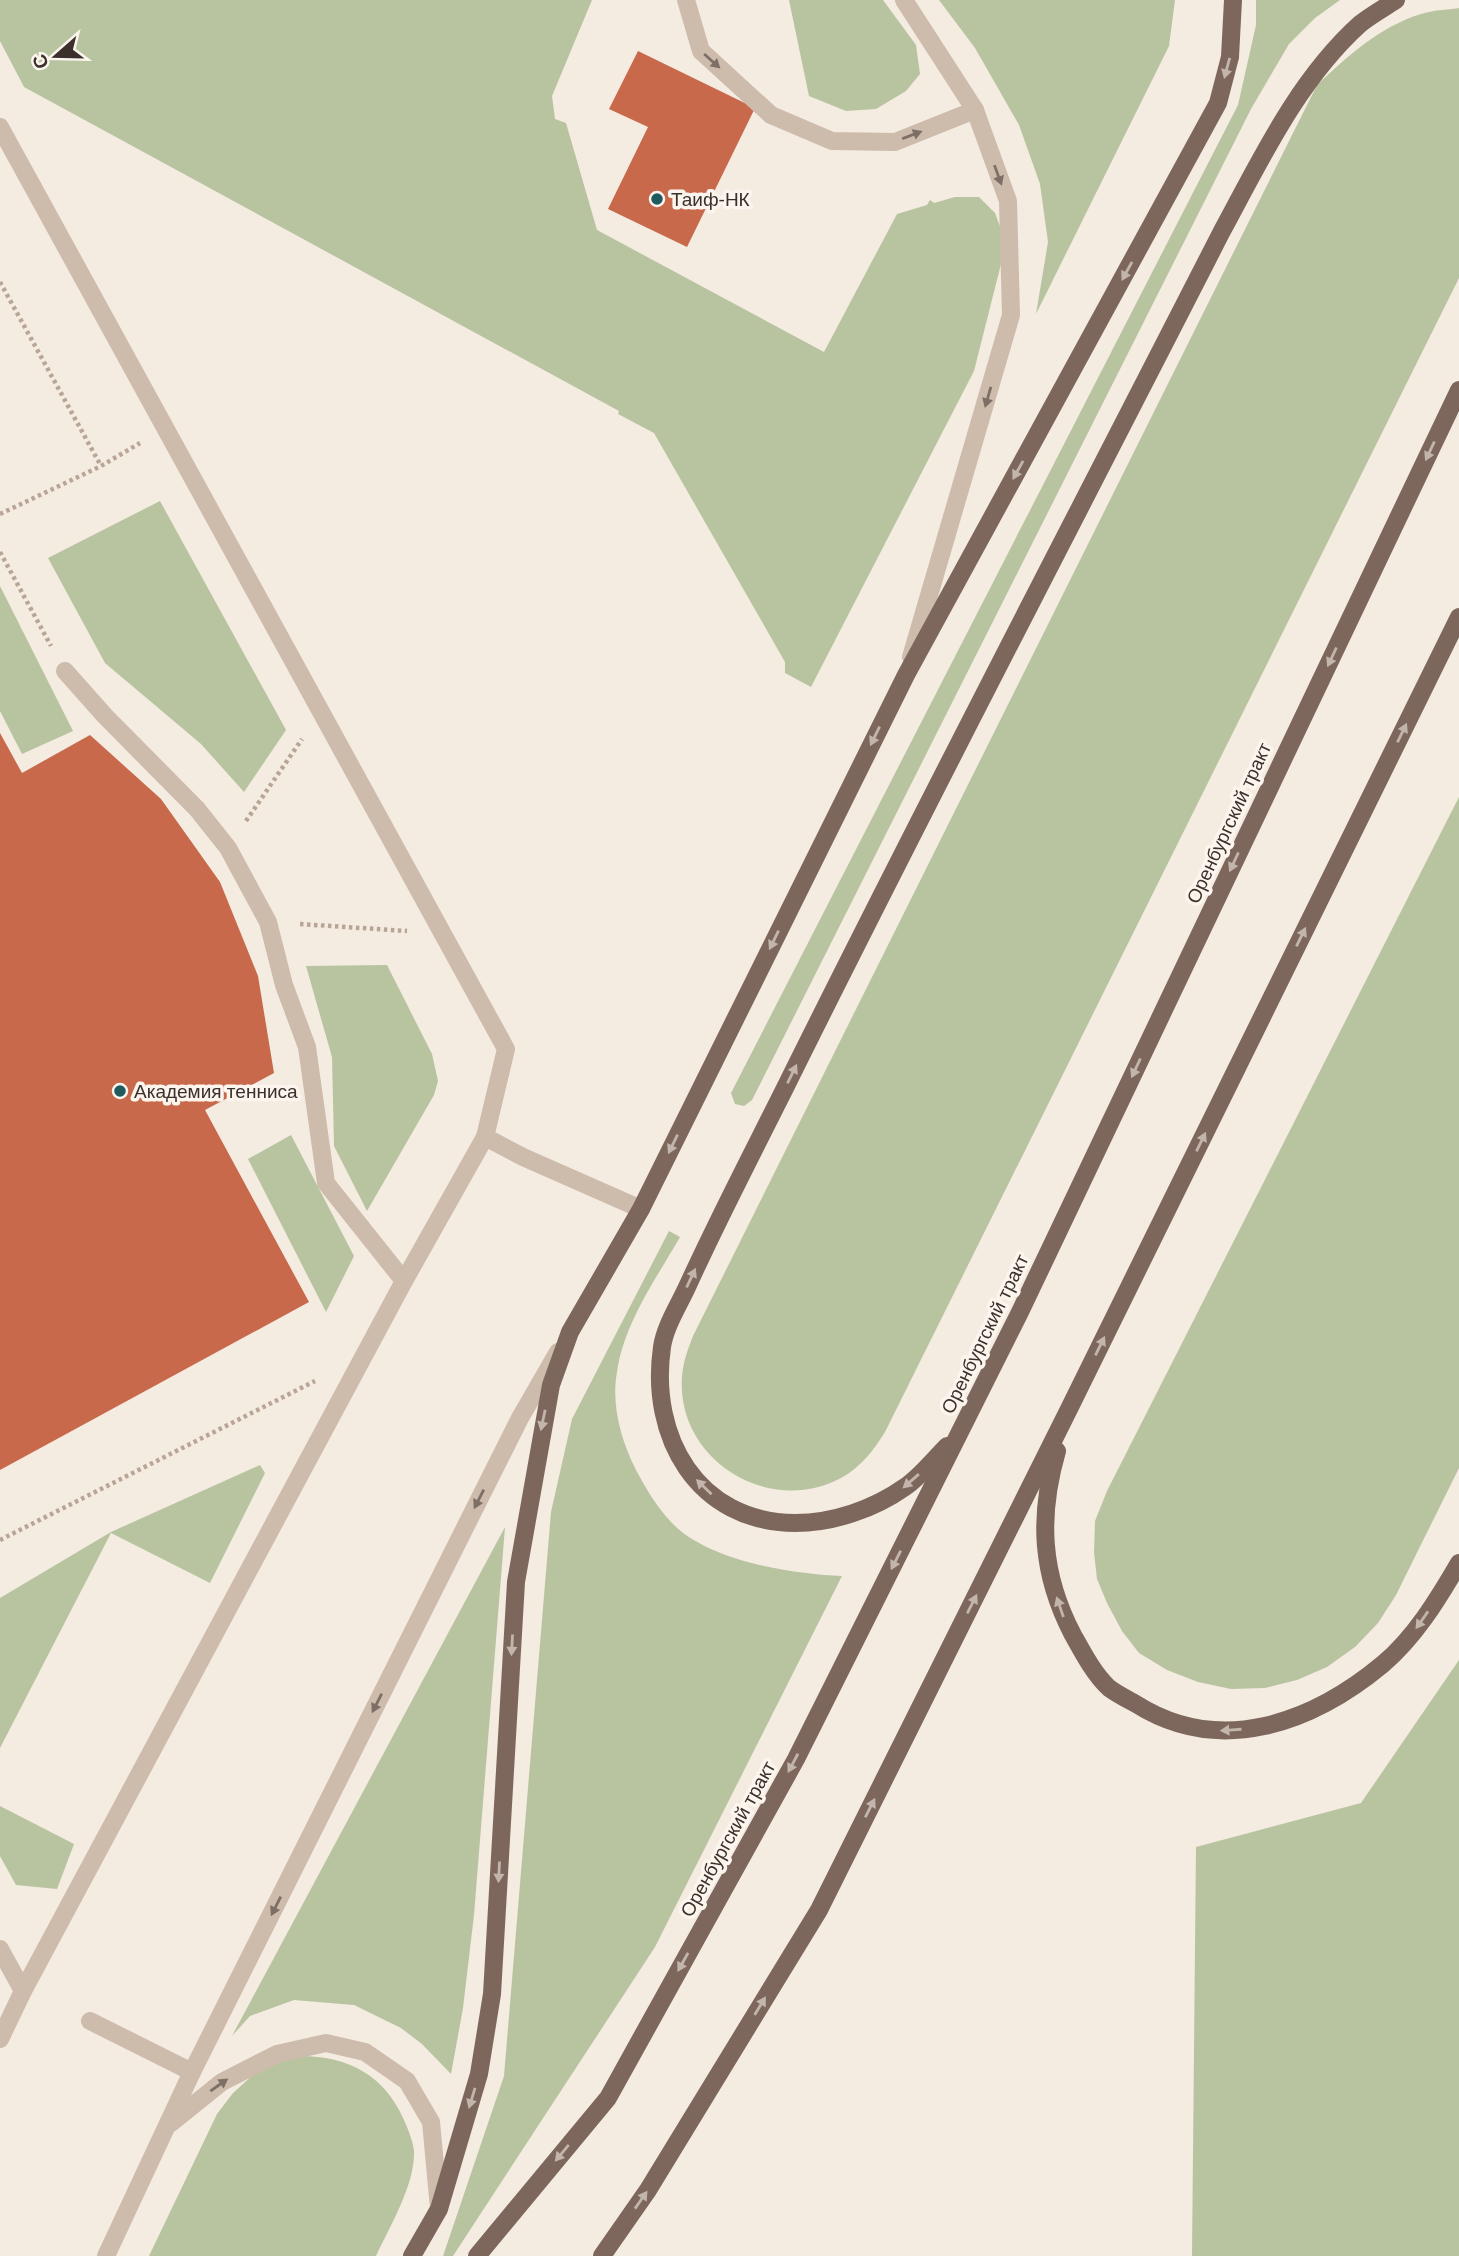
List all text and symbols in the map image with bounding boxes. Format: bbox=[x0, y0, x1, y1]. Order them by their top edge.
north arrow bbox=[21, 21, 91, 91]
text: С bbox=[28, 51, 53, 72]
one-way arrow bbox=[703, 53, 720, 69]
one-way arrow bbox=[1221, 57, 1232, 79]
one-way arrow bbox=[902, 129, 923, 140]
one-way arrow bbox=[993, 164, 1004, 185]
place label: Таиф-НК bbox=[671, 189, 750, 210]
marker: Таиф-НК bbox=[649, 191, 665, 207]
one-way arrow bbox=[1121, 261, 1133, 281]
one-way arrow bbox=[982, 387, 992, 408]
one-way arrow bbox=[1424, 441, 1435, 461]
one-way arrow bbox=[1012, 461, 1024, 481]
one-way arrow bbox=[1326, 647, 1338, 667]
one-way arrow bbox=[1396, 723, 1407, 743]
one-way arrow bbox=[870, 726, 881, 746]
street label: Оренбургский тракт bbox=[1183, 739, 1276, 907]
one-way arrow bbox=[1228, 852, 1240, 872]
one-way arrow bbox=[1296, 927, 1307, 947]
one-way arrow bbox=[769, 930, 780, 950]
one-way arrow bbox=[1130, 1057, 1141, 1078]
one-way arrow bbox=[786, 1064, 797, 1084]
place label: Академия тенниса bbox=[134, 1081, 298, 1102]
marker: Академия тенниса bbox=[112, 1083, 128, 1099]
one-way arrow bbox=[1195, 1132, 1206, 1152]
one-way arrow bbox=[667, 1134, 679, 1154]
street label: Оренбургский тракт bbox=[937, 1251, 1033, 1417]
one-way arrow bbox=[686, 1268, 697, 1289]
one-way arrow bbox=[1095, 1336, 1106, 1356]
one-way arrow bbox=[538, 1409, 549, 1431]
one-way arrow bbox=[902, 1473, 920, 1489]
one-way arrow bbox=[695, 1479, 713, 1495]
one-way arrow bbox=[473, 1489, 484, 1509]
one-way arrow bbox=[891, 1550, 902, 1570]
one-way arrow bbox=[966, 1594, 977, 1614]
one-way arrow bbox=[1054, 1597, 1065, 1618]
one-way arrow bbox=[1415, 1611, 1429, 1629]
one-way arrow bbox=[506, 1635, 517, 1657]
one-way arrow bbox=[372, 1693, 383, 1713]
one-way arrow bbox=[1220, 1725, 1242, 1736]
one-way arrow bbox=[788, 1753, 799, 1773]
street label: Оренбургский тракт bbox=[676, 1757, 780, 1920]
one-way arrow bbox=[864, 1797, 876, 1817]
one-way arrow bbox=[493, 1862, 504, 1884]
one-way arrow bbox=[270, 1896, 281, 1916]
one-way arrow bbox=[677, 1952, 689, 1972]
one-way arrow bbox=[754, 1997, 767, 2016]
one-way arrow bbox=[210, 2078, 228, 2092]
one-way arrow bbox=[467, 2087, 477, 2108]
one-way arrow bbox=[555, 2145, 570, 2162]
one-way arrow bbox=[634, 2191, 648, 2209]

